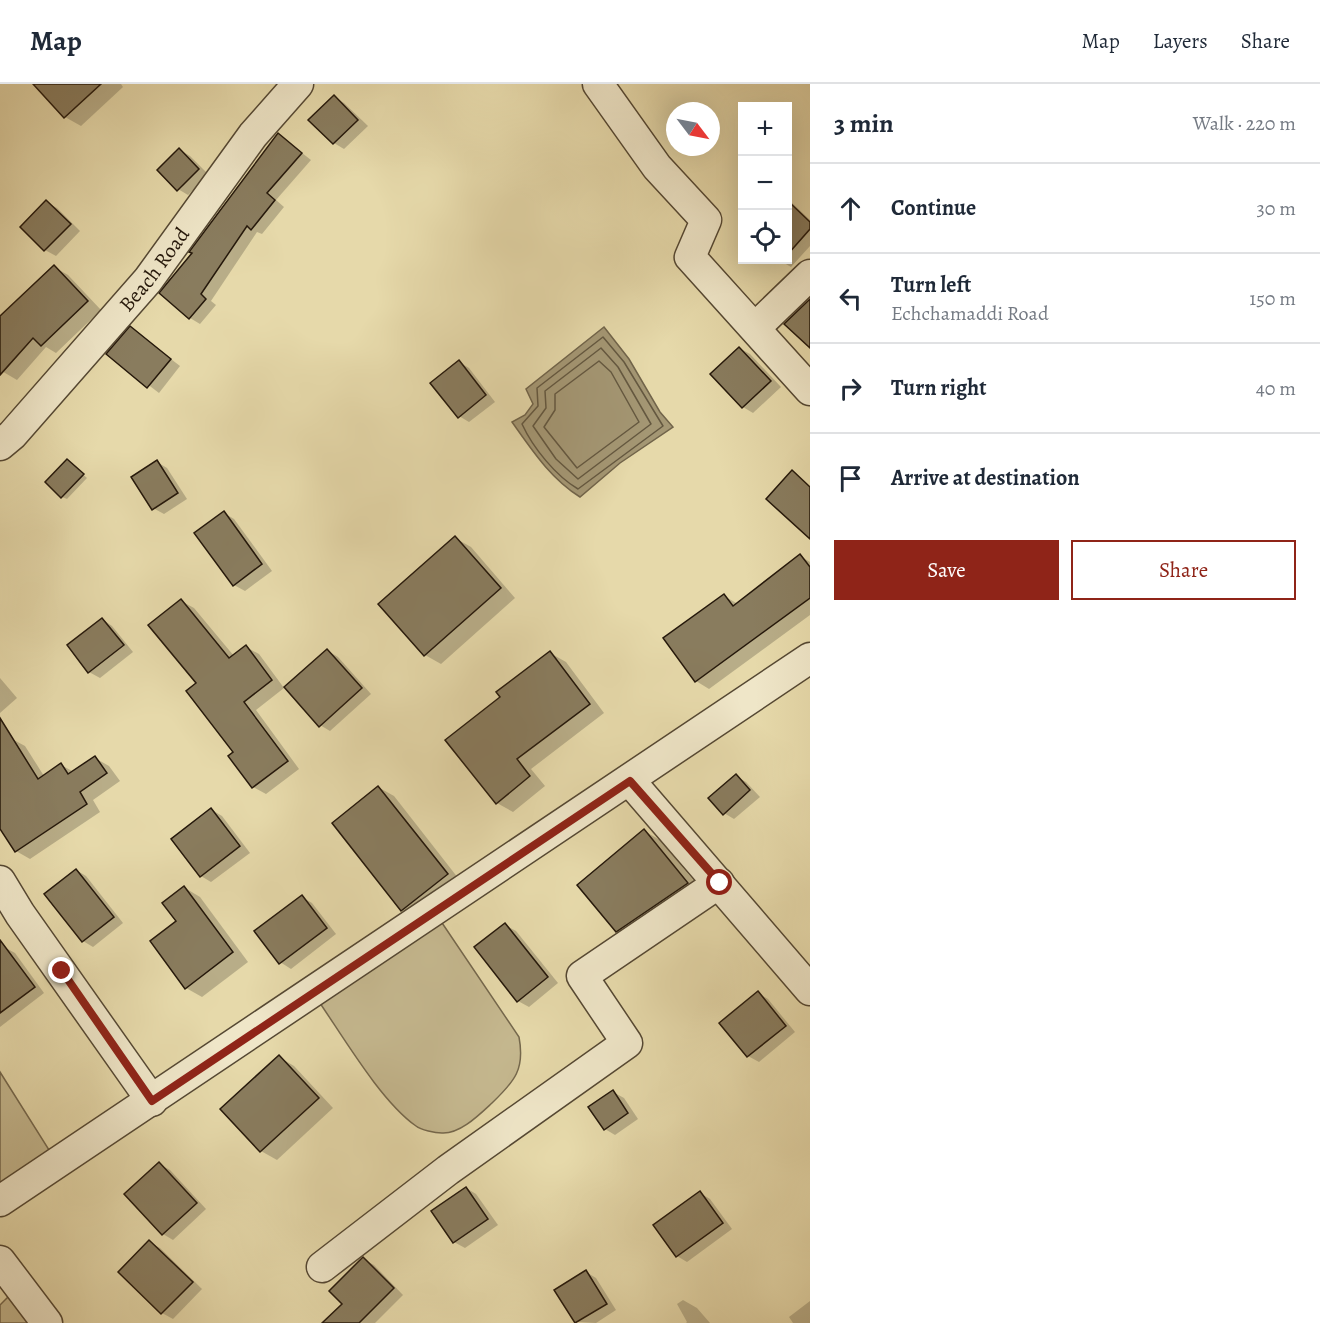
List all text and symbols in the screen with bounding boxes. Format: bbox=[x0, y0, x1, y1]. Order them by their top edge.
text: Map bbox=[30, 22, 82, 60]
text: Map bbox=[1081, 27, 1120, 55]
text: Layers bbox=[1153, 27, 1208, 55]
text: Share bbox=[1241, 27, 1290, 55]
north arrow bbox=[666, 102, 720, 156]
map controls bbox=[738, 102, 792, 264]
button: + bbox=[738, 102, 792, 156]
text: 3 min bbox=[834, 106, 894, 141]
text: Walk · 220 m bbox=[1193, 110, 1296, 137]
button: − bbox=[738, 156, 792, 210]
icon: ahead bbox=[834, 192, 867, 225]
text: Continue bbox=[891, 193, 976, 223]
text: 30 m bbox=[1256, 195, 1296, 222]
button: locate bbox=[738, 210, 792, 264]
street label: Beach Road bbox=[113, 221, 196, 318]
text: Turn left bbox=[891, 270, 971, 300]
icon: left bbox=[834, 282, 867, 315]
text: 150 m bbox=[1249, 285, 1296, 312]
text: Echchamaddi Road bbox=[891, 300, 1049, 327]
icon: right bbox=[834, 372, 867, 405]
text: Turn right bbox=[891, 373, 987, 403]
text: 40 m bbox=[1256, 375, 1296, 402]
icon: arrive bbox=[834, 462, 867, 495]
text: Arrive at destination bbox=[891, 463, 1080, 493]
button: Save bbox=[834, 540, 1059, 600]
button: Share bbox=[1071, 540, 1296, 600]
route start bbox=[706, 869, 732, 895]
route end bbox=[48, 957, 74, 983]

